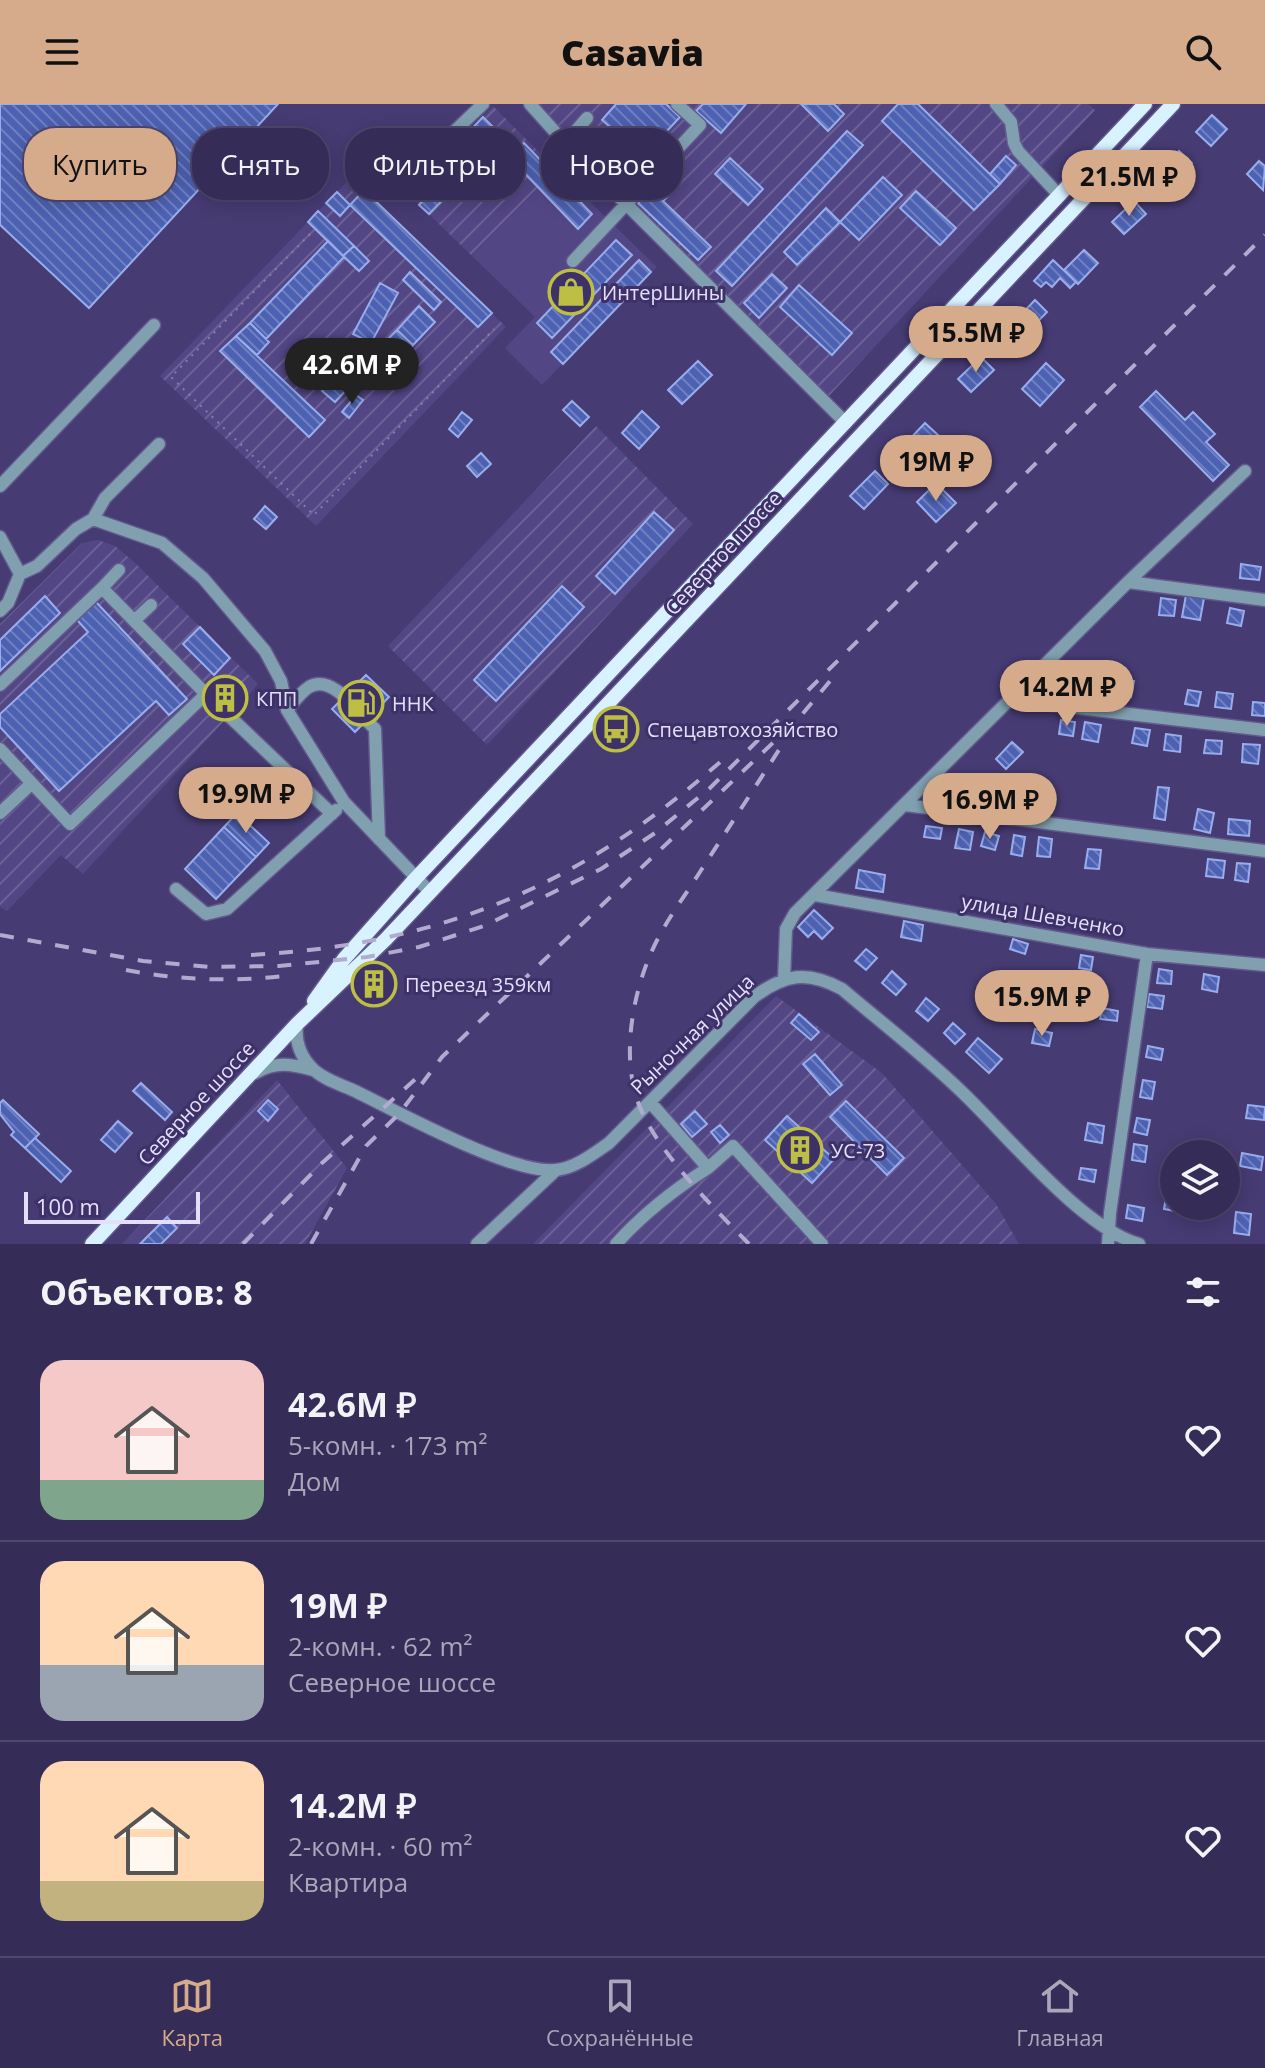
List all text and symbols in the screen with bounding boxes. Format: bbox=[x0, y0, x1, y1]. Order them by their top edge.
text: Casavia bbox=[561, 28, 704, 77]
icon: menu bbox=[40, 30, 84, 74]
icon: search bbox=[1181, 30, 1225, 74]
chip: Купить bbox=[24, 128, 176, 200]
chip: Снять bbox=[192, 128, 329, 200]
chip: Фильтры bbox=[345, 128, 525, 200]
chip: Новое bbox=[541, 128, 683, 200]
pin: 21.5M ₽ bbox=[1055, 150, 1203, 218]
text: 21.5M ₽ bbox=[1080, 158, 1178, 194]
shop icon: ИнтерШины bbox=[547, 268, 595, 316]
place label: ИнтерШины bbox=[602, 279, 724, 306]
pin: 15.5M ₽ bbox=[902, 306, 1050, 374]
text: 15.5M ₽ bbox=[927, 314, 1025, 350]
pin: 42.6M ₽ bbox=[278, 338, 426, 406]
text: 42.6M ₽ bbox=[303, 346, 401, 382]
pin: 19M ₽ bbox=[880, 435, 992, 503]
text: 19M ₽ bbox=[898, 443, 974, 479]
street label: Северное шоссе bbox=[659, 485, 787, 621]
pin: 14.2M ₽ bbox=[993, 660, 1141, 728]
text: 14.2M ₽ bbox=[1018, 668, 1116, 704]
building icon: КПП bbox=[201, 674, 249, 722]
fuel station icon: ННК bbox=[337, 679, 385, 727]
place label: КПП bbox=[256, 685, 297, 712]
place label: ННК bbox=[392, 690, 434, 717]
bus stop icon: Спецавтохозяйство bbox=[592, 705, 640, 753]
place label: Спецавтохозяйство bbox=[647, 716, 838, 743]
pin: 19.9M ₽ bbox=[172, 767, 320, 835]
pin: 16.9M ₽ bbox=[916, 773, 1064, 841]
text: 19.9M ₽ bbox=[197, 775, 295, 811]
text: 16.9M ₽ bbox=[941, 781, 1039, 817]
street label: улица Шевченко bbox=[960, 887, 1126, 943]
building icon: Переезд 359км bbox=[350, 960, 398, 1008]
street label: Рыночная улица bbox=[624, 968, 760, 1100]
pin: 15.9M ₽ bbox=[968, 970, 1116, 1038]
place label: Переезд 359км bbox=[405, 971, 551, 998]
text: 15.9M ₽ bbox=[993, 978, 1091, 1014]
street label: Северное шоссе bbox=[132, 1035, 260, 1171]
building icon: УС-73 bbox=[776, 1126, 824, 1174]
place label: УС-73 bbox=[831, 1137, 885, 1164]
map controls bbox=[1160, 1140, 1240, 1220]
button: layers bbox=[1160, 1140, 1240, 1220]
scale bar bbox=[24, 1188, 200, 1224]
text: 100 m bbox=[36, 1191, 100, 1221]
text: Объектов: 8 bbox=[40, 1269, 253, 1315]
icon: filters bbox=[1181, 1270, 1225, 1314]
text: 42.6M ₽ bbox=[288, 1381, 417, 1427]
icon: home bbox=[104, 1392, 200, 1488]
icon: heart bbox=[1181, 1418, 1225, 1462]
text: 5-комн. · 173 m² bbox=[288, 1427, 487, 1463]
text: Дом bbox=[288, 1463, 341, 1499]
text: 19M ₽ bbox=[288, 1582, 388, 1628]
icon: home bbox=[104, 1593, 200, 1689]
icon: heart bbox=[1181, 1619, 1225, 1663]
text: 2-комн. · 62 m² bbox=[288, 1628, 473, 1664]
text: Северное шоссе bbox=[288, 1664, 496, 1700]
text: 14.2M ₽ bbox=[288, 1782, 417, 1828]
icon: home bbox=[104, 1793, 200, 1889]
icon: heart bbox=[1181, 1819, 1225, 1863]
text: 2-комн. · 60 m² bbox=[288, 1828, 473, 1864]
text: Квартира bbox=[288, 1864, 408, 1900]
tab: Карта bbox=[161, 1974, 223, 2052]
tab: Сохранённые bbox=[546, 1974, 694, 2052]
tab: Главная bbox=[1016, 1974, 1104, 2052]

